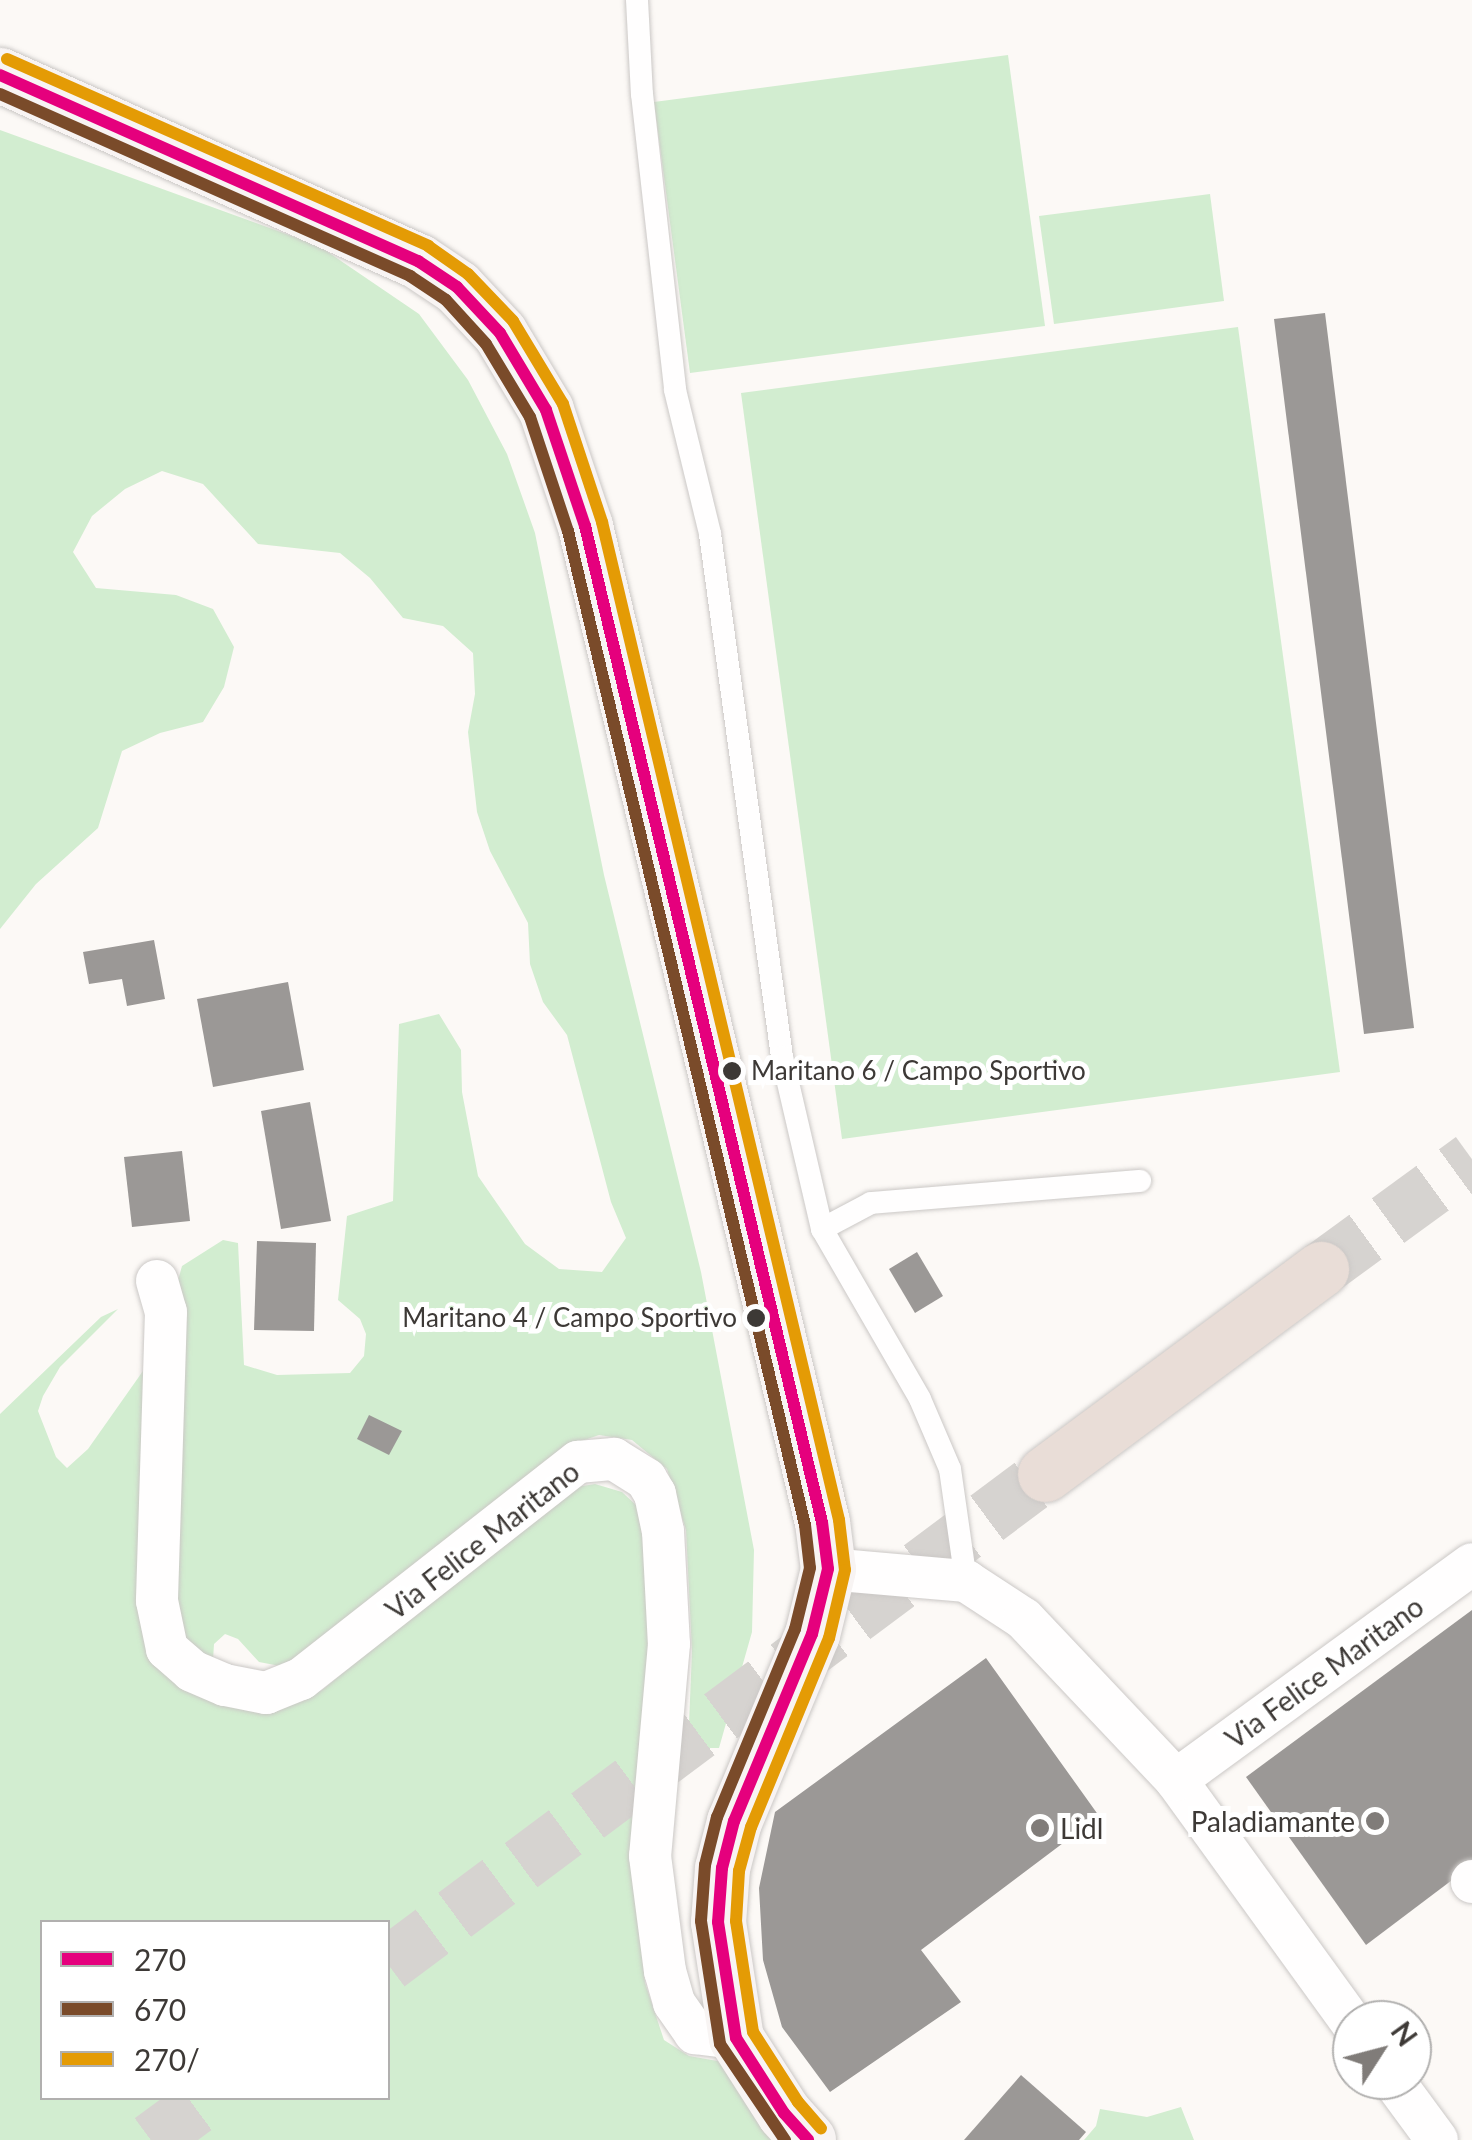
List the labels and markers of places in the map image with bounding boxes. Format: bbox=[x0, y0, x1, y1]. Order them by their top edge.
place label: Maritano 6 / Campo Sportivo bbox=[751, 1055, 1086, 1087]
marker: Maritano 6 / Campo Sportivo bbox=[722, 1061, 742, 1081]
place label: Maritano 4 / Campo Sportivo bbox=[402, 1302, 737, 1334]
marker: Maritano 4 / Campo Sportivo bbox=[746, 1308, 766, 1328]
place label: Paladiamante bbox=[1191, 1804, 1355, 1838]
marker: Paladiamante bbox=[1364, 1810, 1386, 1832]
place label: Lidl bbox=[1060, 1811, 1103, 1845]
marker: Lidl bbox=[1029, 1817, 1051, 1839]

